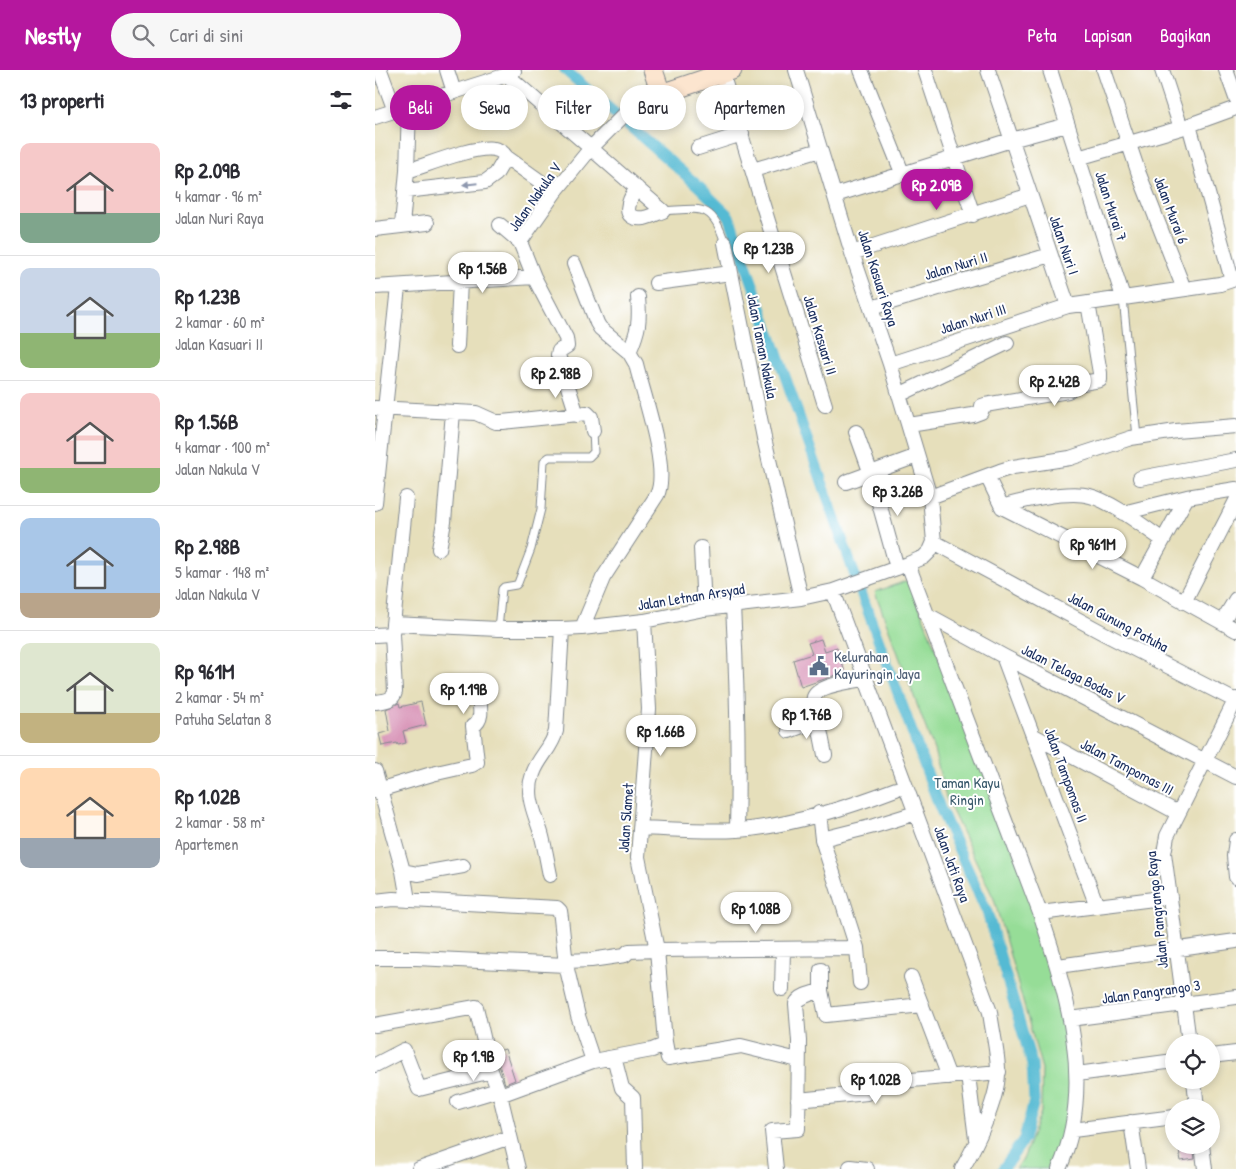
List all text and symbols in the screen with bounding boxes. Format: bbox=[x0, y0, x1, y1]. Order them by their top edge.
search box bbox=[111, 13, 461, 58]
text: Nestly bbox=[25, 19, 81, 51]
icon: search bbox=[129, 21, 157, 49]
text: Cari di sini bbox=[169, 22, 244, 48]
text: Peta bbox=[1027, 23, 1056, 48]
text: Lapisan bbox=[1084, 23, 1132, 48]
text: Bagikan bbox=[1160, 23, 1211, 48]
chip: Beli bbox=[390, 85, 451, 130]
chip: Sewa bbox=[461, 85, 528, 130]
chip: Filter bbox=[538, 85, 610, 130]
chip: Baru bbox=[620, 85, 686, 130]
chip: Apartemen bbox=[696, 85, 804, 130]
text: 13 properti bbox=[20, 86, 105, 115]
icon: filters bbox=[327, 86, 355, 114]
text: Rp 2.09B bbox=[175, 156, 240, 185]
street label: Jalan Nakula V bbox=[503, 158, 566, 235]
icon: home bbox=[60, 163, 120, 223]
pin: Rp 2.09B bbox=[885, 168, 989, 211]
street label: Jalan Murai 7 bbox=[1090, 168, 1133, 243]
street label: Jalan Murai 6 bbox=[1149, 173, 1194, 247]
text: Rp 2.09B bbox=[912, 174, 962, 196]
one-way arrow bbox=[461, 180, 477, 188]
text: 4 kamar · 96 m² bbox=[175, 185, 262, 207]
text: Jalan Nuri Raya bbox=[175, 207, 264, 229]
street label: Jalan Nuri I bbox=[1045, 212, 1084, 277]
street label: Jalan Kasuari Raya bbox=[853, 227, 904, 329]
pin: Rp 1.23B bbox=[717, 232, 821, 274]
text: Rp 1.23B bbox=[744, 237, 794, 259]
street label: Jalan Nuri II bbox=[922, 246, 990, 285]
pin: Rp 1.56B bbox=[431, 252, 535, 294]
text: Rp 1.56B bbox=[459, 257, 507, 279]
text: Rp 1.23B bbox=[175, 282, 240, 311]
icon: home bbox=[60, 288, 120, 348]
street label: Jalan Taman Nakula bbox=[742, 292, 783, 400]
street label: Jalan Kasuari II bbox=[798, 292, 843, 377]
street label: Jalan Nuri III bbox=[937, 298, 1009, 339]
text: 2 kamar · 60 m² bbox=[175, 311, 265, 333]
text: Jalan Kasuari II bbox=[175, 333, 263, 355]
pin: Rp 2.98B bbox=[504, 356, 608, 399]
text: Rp 2.98B bbox=[531, 362, 581, 384]
pin: Rp 2.42B bbox=[1003, 364, 1107, 407]
text: Rp 2.42B bbox=[1030, 370, 1080, 392]
text: Rp 1.56B bbox=[175, 407, 238, 436]
icon: home bbox=[60, 413, 120, 473]
text: 4 kamar · 100 m² bbox=[175, 436, 270, 458]
text: Jalan Nakula V bbox=[175, 458, 260, 480]
pin: Rp 3.26B bbox=[846, 474, 950, 517]
text: Rp 3.26B bbox=[873, 480, 923, 502]
pin: Rp 961M bbox=[1047, 528, 1139, 570]
text: Rp 2.98B bbox=[175, 532, 240, 561]
text: Rp 961M bbox=[1070, 533, 1116, 555]
icon: home bbox=[60, 538, 120, 598]
text: 5 kamar · 148 m² bbox=[175, 561, 269, 583]
street label: Jalan Letnan Arsyad bbox=[636, 578, 746, 615]
text: Jalan Nakula V bbox=[175, 583, 260, 605]
street label: Jalan Gunung Patuha bbox=[1064, 586, 1172, 657]
street label: Jalan Telaga Bodas V bbox=[1018, 638, 1129, 709]
place label: Kelurahan Kayuringin Jaya bbox=[834, 646, 920, 684]
public building icon: Kelurahan Kayuringin Jaya bbox=[808, 655, 830, 677]
text: Rp 961M bbox=[175, 657, 235, 686]
icon: home bbox=[60, 663, 120, 723]
pin: Rp 1.19B bbox=[412, 672, 516, 715]
text: Rp 1.19B bbox=[441, 678, 487, 700]
text: 2 kamar · 54 m² bbox=[175, 686, 264, 708]
pin: Rp 1.76B bbox=[755, 698, 859, 740]
text: Rp 1.76B bbox=[782, 703, 832, 725]
text: Patuha Selatan 8 bbox=[175, 708, 271, 730]
pin: Rp 1.66B bbox=[609, 714, 713, 757]
text: Rp 1.66B bbox=[637, 720, 685, 742]
street label: Jalan Tampomas II bbox=[1040, 725, 1093, 825]
street label: Jalan Tampomas III bbox=[1077, 733, 1178, 800]
park label: Taman Kayu Ringin bbox=[934, 772, 1000, 810]
text: Rp 1.02B bbox=[175, 782, 240, 811]
street label: Jalan Slamet bbox=[613, 782, 638, 853]
icon: home bbox=[60, 788, 120, 848]
text: 2 kamar · 58 m² bbox=[175, 811, 265, 833]
street label: Jalan Jati Raya bbox=[929, 823, 976, 905]
text: Apartemen bbox=[175, 833, 238, 855]
street label: Jalan Pangrango Raya bbox=[1140, 850, 1173, 970]
pin: Rp 1.08B bbox=[704, 892, 808, 934]
text: Rp 1.08B bbox=[731, 897, 781, 919]
street label: Jalan Pangrango 3 bbox=[1100, 974, 1202, 1009]
map controls bbox=[1165, 1034, 1220, 1154]
button: locate bbox=[1165, 1034, 1220, 1089]
pin: Rp 1.9B bbox=[428, 1040, 520, 1082]
text: Rp 1.9B bbox=[453, 1045, 495, 1067]
pin: Rp 1.02B bbox=[824, 1062, 928, 1105]
text: Rp 1.02B bbox=[851, 1068, 901, 1090]
button: layers bbox=[1165, 1099, 1220, 1154]

